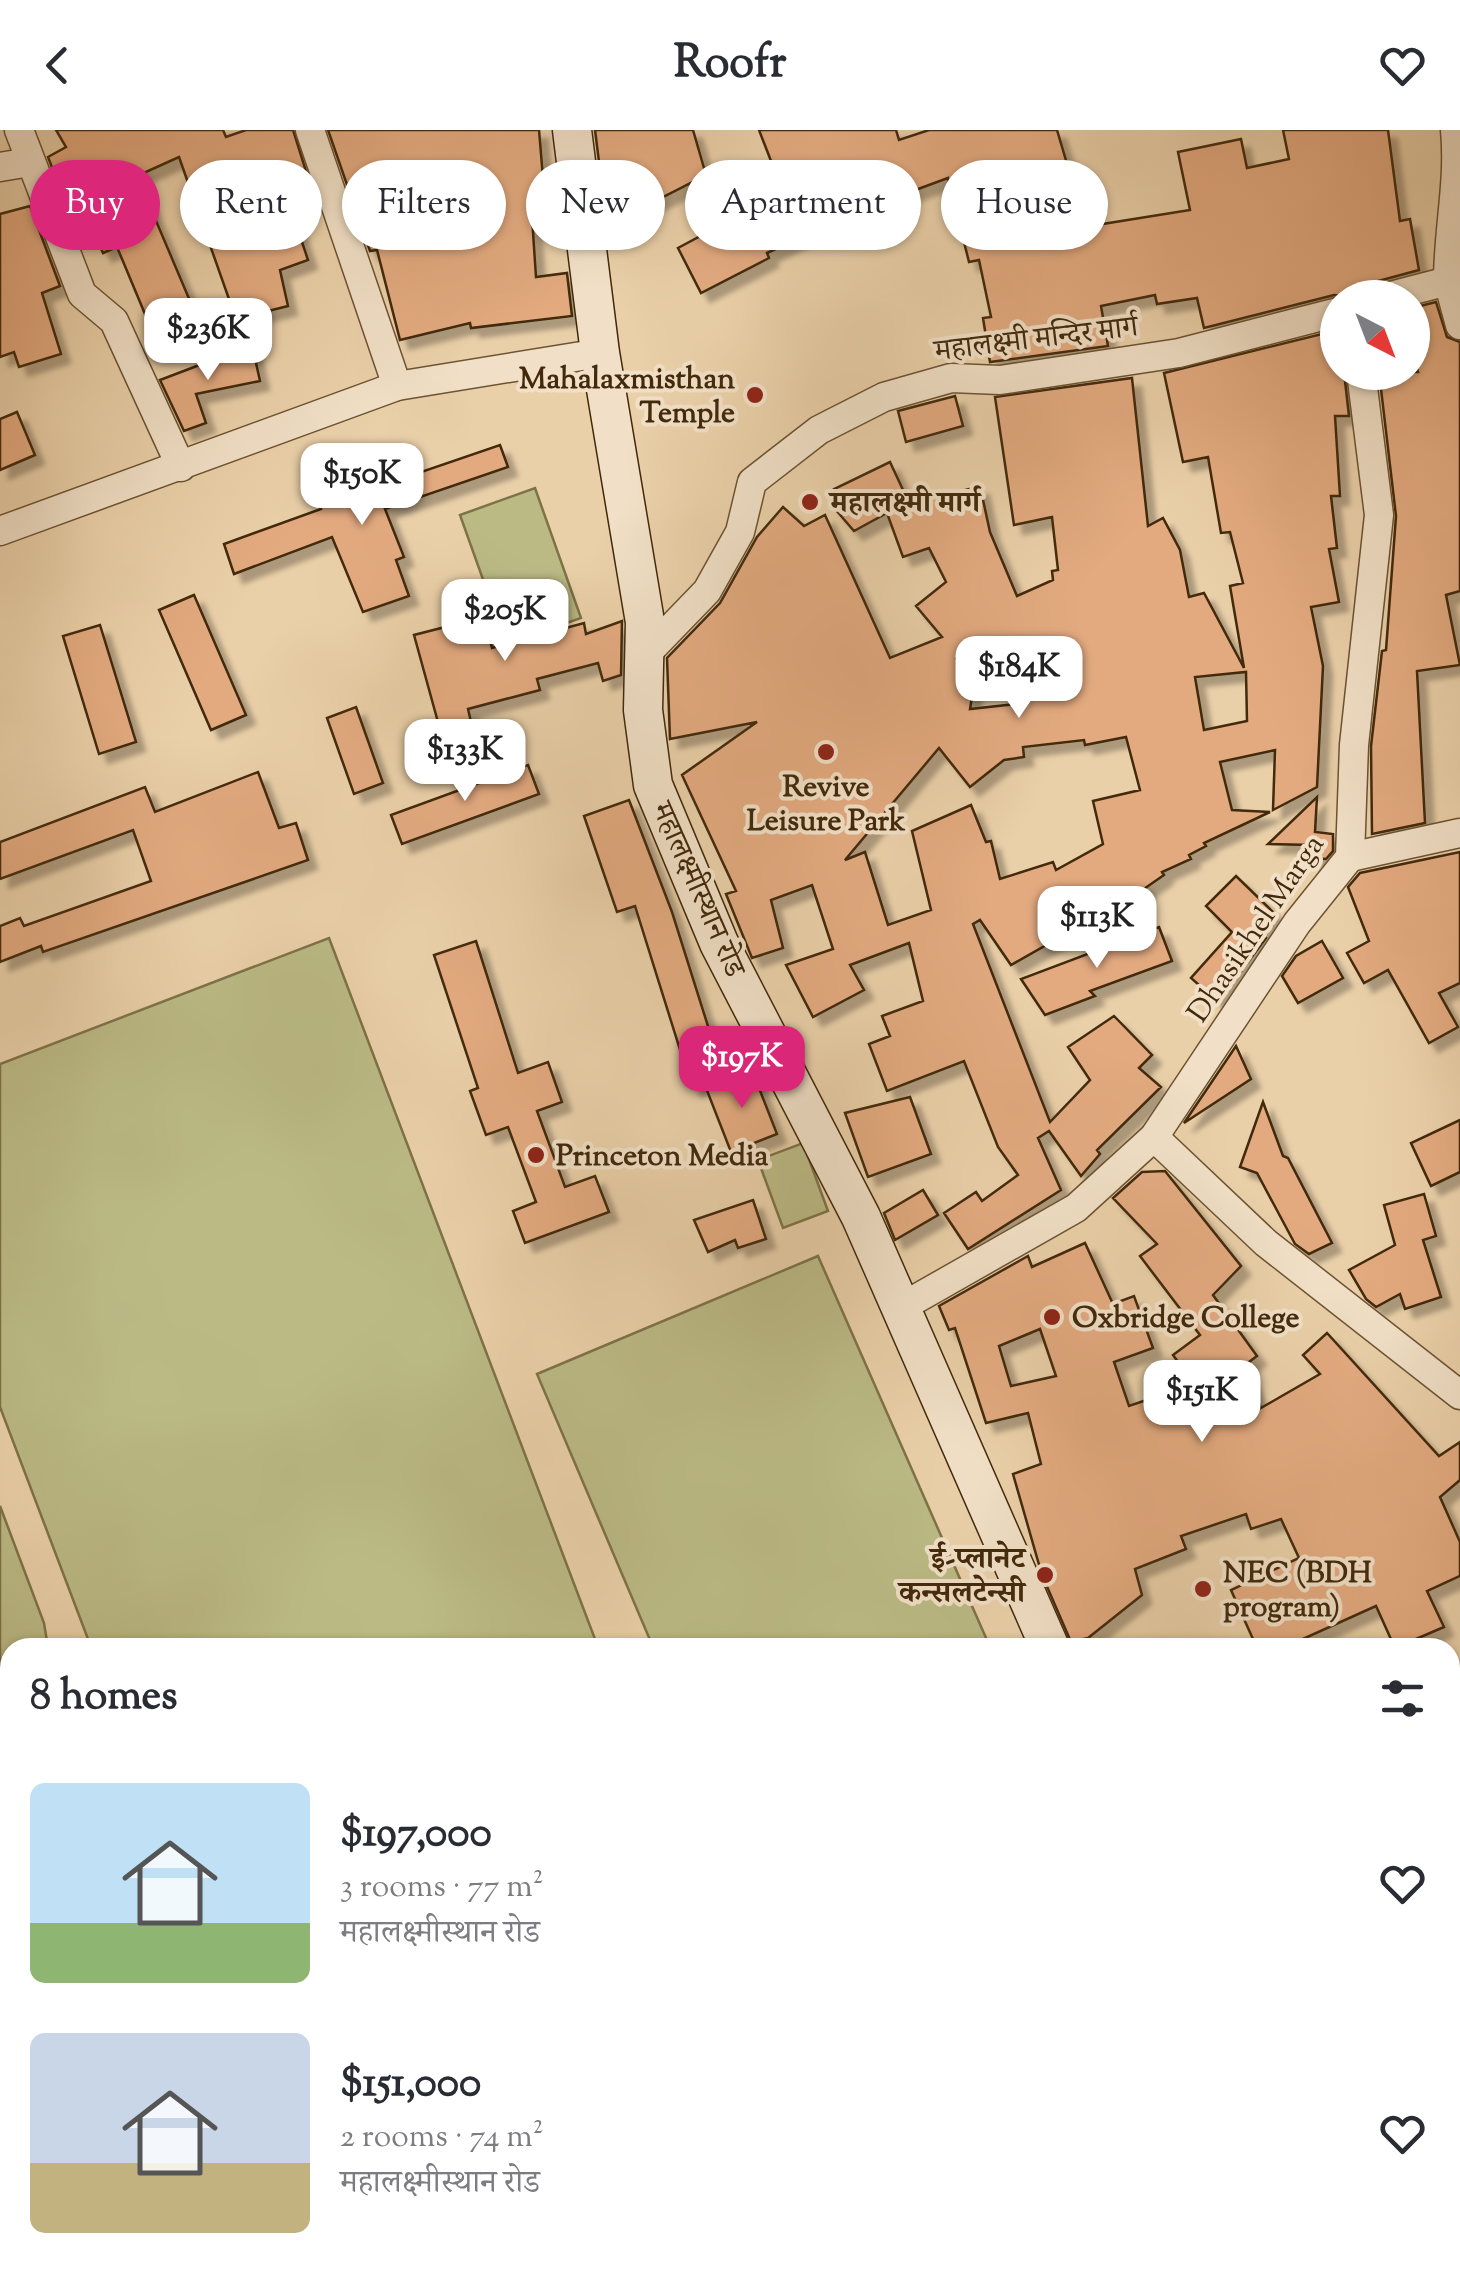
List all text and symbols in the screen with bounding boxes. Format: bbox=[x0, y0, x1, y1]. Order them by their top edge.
text: Roofr bbox=[674, 33, 786, 98]
icon: back bbox=[30, 38, 85, 93]
icon: heart bbox=[1375, 38, 1430, 93]
chip: Buy bbox=[30, 160, 160, 250]
chip: Rent bbox=[180, 160, 322, 250]
chip: Filters bbox=[342, 160, 506, 250]
chip: New bbox=[526, 160, 665, 250]
chip: Apartment bbox=[685, 160, 921, 250]
chip: House bbox=[941, 160, 1108, 250]
north arrow bbox=[1320, 280, 1430, 390]
map controls bbox=[1320, 280, 1430, 390]
pin: $236K bbox=[138, 298, 278, 383]
text: $236K bbox=[166, 307, 250, 353]
street label: महालक्ष्मी मन्दिर मार्ग bbox=[930, 307, 1142, 375]
place label: Mahalaxmisthan Temple bbox=[519, 359, 735, 436]
marker: Mahalaxmisthan Temple bbox=[744, 384, 766, 406]
pin: $150K bbox=[292, 443, 432, 528]
text: $150K bbox=[323, 452, 401, 498]
place label: महालक्ष्मी मार्ग bbox=[828, 483, 982, 526]
marker: महालक्ष्मी मार्ग bbox=[799, 491, 821, 513]
pin: $205K bbox=[435, 579, 575, 664]
text: $205K bbox=[463, 588, 547, 634]
pin: $184K bbox=[949, 636, 1089, 721]
text: $184K bbox=[978, 645, 1060, 691]
pin: $133K bbox=[395, 719, 535, 804]
text: $133K bbox=[427, 728, 503, 774]
marker: Revive Leisure Park bbox=[815, 741, 837, 763]
place label: Revive Leisure Park bbox=[747, 767, 906, 844]
street label: महालक्ष्मीस्थान रोड bbox=[638, 794, 755, 986]
street label: Dhasikhel Marga bbox=[1178, 827, 1336, 1032]
pin: $113K bbox=[1027, 886, 1167, 971]
text: $113K bbox=[1060, 895, 1134, 941]
pin: $197K bbox=[672, 1026, 812, 1111]
text: $197K bbox=[701, 1035, 783, 1081]
place label: Princeton Media bbox=[556, 1136, 768, 1179]
marker: Princeton Media bbox=[525, 1144, 547, 1166]
place label: Oxbridge College bbox=[1072, 1298, 1300, 1341]
marker: Oxbridge College bbox=[1041, 1306, 1063, 1328]
pin: $151K bbox=[1132, 1360, 1272, 1445]
text: $151K bbox=[1166, 1369, 1238, 1415]
place label: ई-प्लानेट कन्सलटेन्सी bbox=[897, 1539, 1027, 1616]
place label: NEC (BDH program) bbox=[1223, 1553, 1372, 1630]
marker: ई-प्लानेट कन्सलटेन्सी bbox=[1034, 1564, 1056, 1586]
marker: NEC (BDH program) bbox=[1192, 1578, 1214, 1600]
text: 8 homes bbox=[30, 1668, 178, 1728]
icon: filters bbox=[1375, 1671, 1430, 1726]
text: $197,000 bbox=[340, 1805, 492, 1865]
icon: home bbox=[110, 1823, 230, 1943]
icon: heart bbox=[1375, 1856, 1430, 1911]
text: 3 rooms · 77 m² bbox=[340, 1865, 544, 1911]
text: महालक्ष्मीस्थान रोड bbox=[340, 1911, 540, 1957]
text: $151,000 bbox=[340, 2055, 481, 2115]
icon: home bbox=[110, 2073, 230, 2193]
icon: heart bbox=[1375, 2106, 1430, 2161]
text: 2 rooms · 74 m² bbox=[340, 2115, 544, 2161]
text: महालक्ष्मीस्थान रोड bbox=[340, 2161, 540, 2207]

